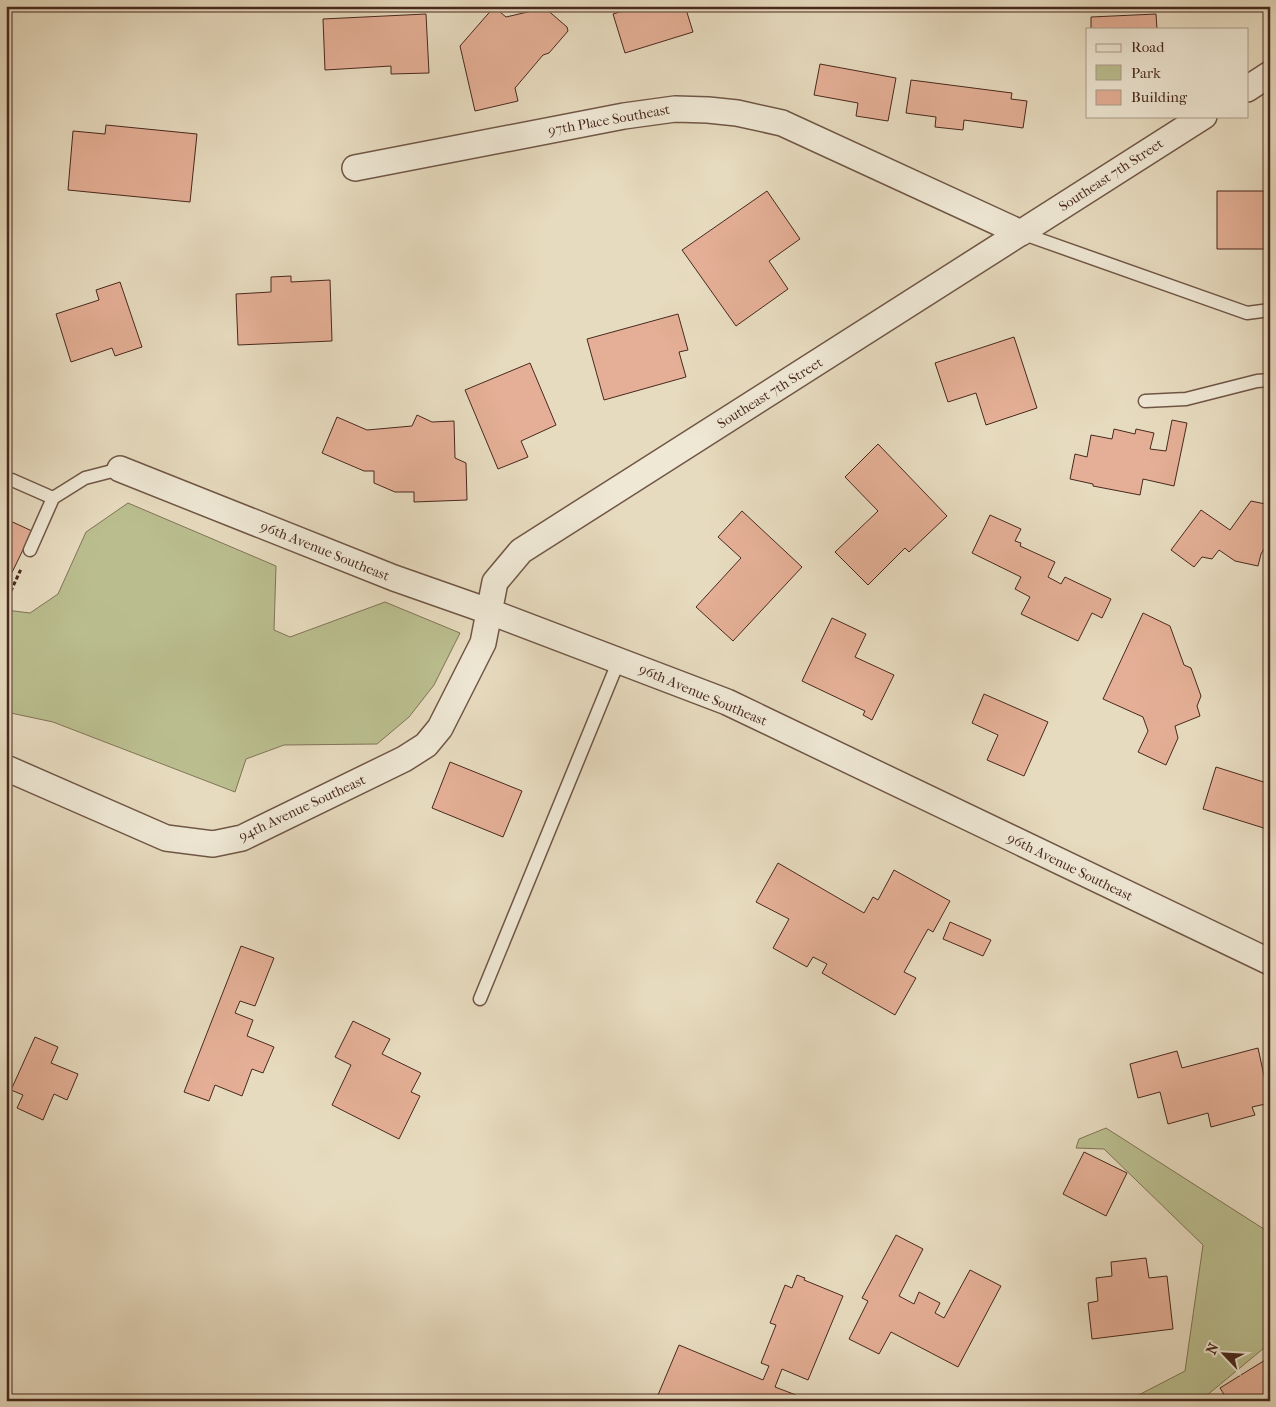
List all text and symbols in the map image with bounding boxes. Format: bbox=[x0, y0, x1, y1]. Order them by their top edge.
legend bbox=[1086, 28, 1248, 118]
text: Road bbox=[1131, 38, 1165, 56]
text: Park bbox=[1131, 64, 1161, 82]
text: Building bbox=[1131, 88, 1188, 106]
street label: 97th Place Southeast bbox=[547, 101, 671, 139]
street label: Southeast 7th Street bbox=[1056, 135, 1166, 215]
street label: Southeast 7th Street bbox=[714, 354, 826, 432]
street label: 96th Avenue Southeast bbox=[258, 517, 392, 585]
street label: 96th Avenue Southeast bbox=[636, 660, 770, 730]
street label: 94th Avenue Southeast bbox=[236, 771, 368, 845]
street label: 96th Avenue Southeast bbox=[1005, 829, 1135, 905]
north arrow bbox=[1198, 1330, 1248, 1380]
text: N bbox=[1203, 1340, 1223, 1357]

